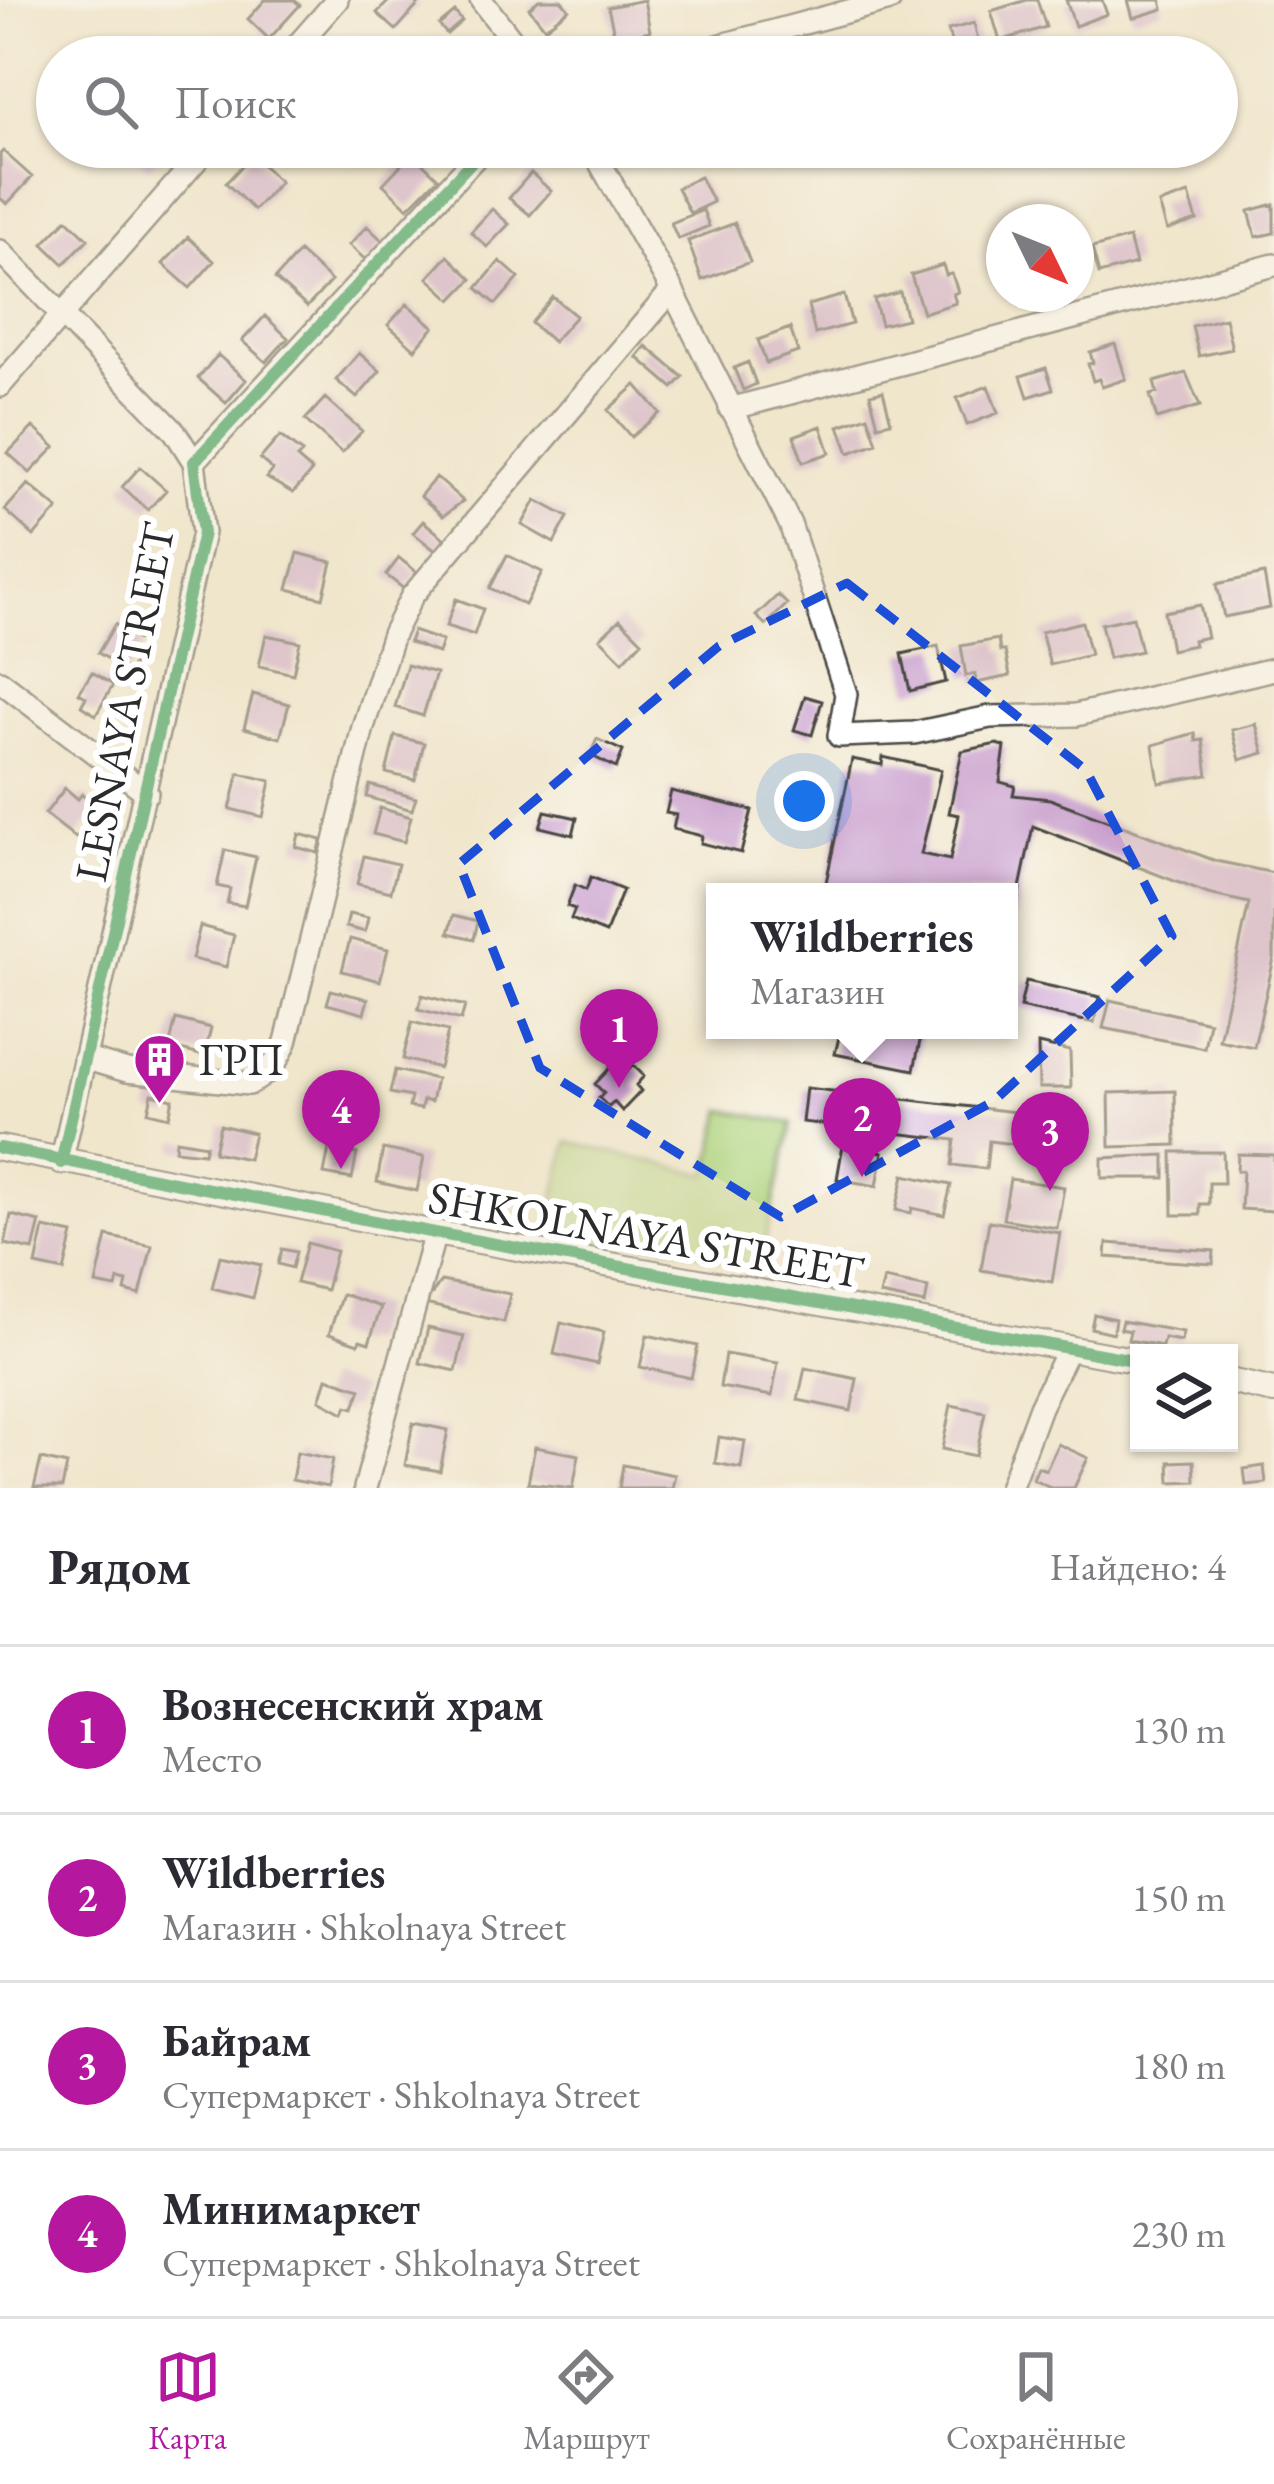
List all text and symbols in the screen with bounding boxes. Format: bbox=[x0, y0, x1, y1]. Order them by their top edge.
search box bbox=[36, 36, 1238, 168]
icon: search bbox=[78, 69, 144, 135]
text: Поиск bbox=[174, 73, 296, 131]
north arrow bbox=[986, 204, 1094, 312]
street label: LESNAYA STREET bbox=[61, 517, 187, 886]
your location bbox=[774, 771, 834, 831]
popup bbox=[706, 883, 1018, 1039]
text: Wildberries bbox=[750, 907, 974, 965]
text: Магазин bbox=[750, 965, 885, 1016]
pin: 1 bbox=[580, 989, 658, 1088]
place label: ГРП bbox=[199, 1030, 284, 1088]
building icon: ГРП bbox=[132, 1031, 188, 1105]
pin: 4 bbox=[302, 1070, 380, 1169]
pin: 2 bbox=[823, 1078, 901, 1177]
pin: 3 bbox=[1011, 1092, 1089, 1191]
street label: SHKOLNAYA STREET bbox=[424, 1167, 869, 1301]
map controls bbox=[1130, 1344, 1238, 1452]
button: layers bbox=[1130, 1344, 1238, 1452]
text: Рядом bbox=[48, 1533, 191, 1599]
text: Найдено: 4 bbox=[1049, 1541, 1226, 1592]
text: Вознесенский храм bbox=[162, 1675, 544, 1733]
text: 1 bbox=[77, 1704, 97, 1755]
text: 130 m bbox=[1132, 1704, 1226, 1755]
text: Место bbox=[162, 1733, 262, 1784]
text: Wildberries bbox=[162, 1843, 386, 1901]
text: 2 bbox=[77, 1872, 97, 1923]
text: 150 m bbox=[1132, 1872, 1226, 1923]
text: Магазин · Shkolnaya Street bbox=[162, 1901, 566, 1952]
text: Байрам bbox=[162, 2011, 311, 2069]
text: 3 bbox=[77, 2040, 97, 2091]
text: 180 m bbox=[1132, 2040, 1226, 2091]
text: Супермаркет · Shkolnaya Street bbox=[162, 2069, 640, 2120]
text: Минимаркет bbox=[162, 2179, 420, 2237]
text: 4 bbox=[77, 2208, 97, 2259]
text: 230 m bbox=[1132, 2208, 1226, 2259]
text: Супермаркет · Shkolnaya Street bbox=[162, 2237, 640, 2288]
tab: Карта bbox=[148, 2344, 227, 2459]
tab: Маршрут bbox=[523, 2344, 650, 2459]
tab: Сохранённые bbox=[946, 2344, 1126, 2459]

